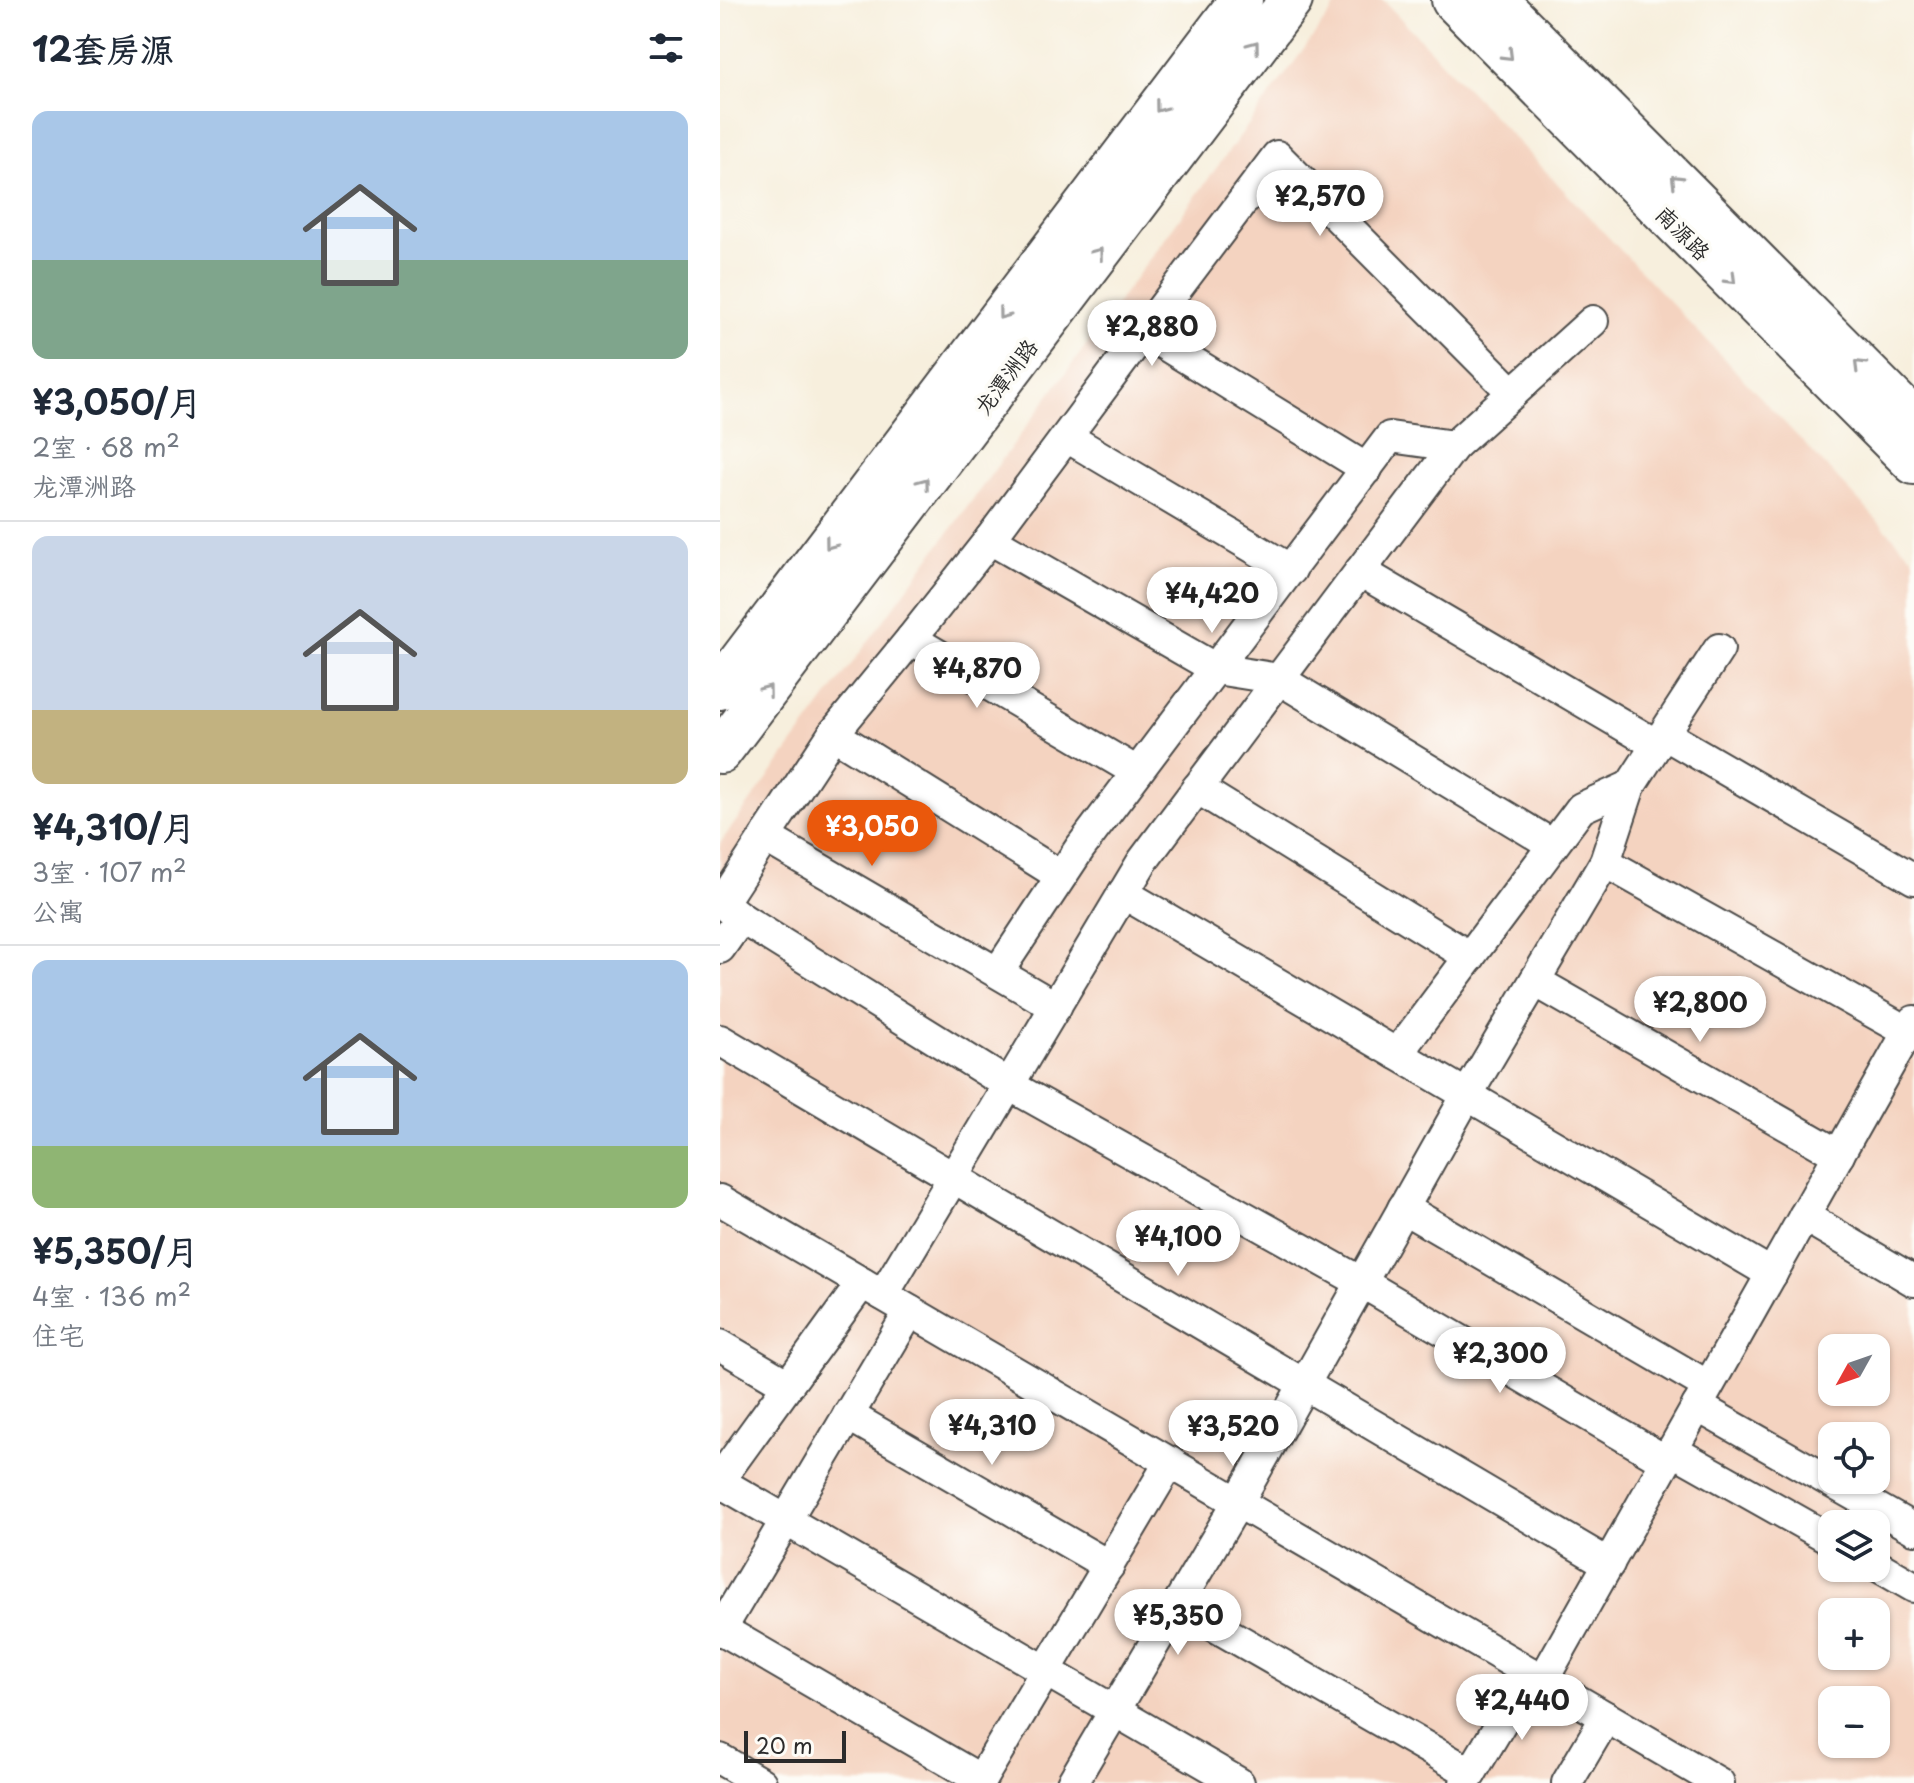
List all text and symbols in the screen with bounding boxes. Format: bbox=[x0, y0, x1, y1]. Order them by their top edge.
text: 12套房源 bbox=[32, 22, 174, 74]
icon: filters bbox=[644, 26, 688, 70]
one-way arrow bbox=[1245, 40, 1259, 54]
one-way arrow bbox=[1499, 46, 1513, 60]
one-way arrow bbox=[1156, 98, 1170, 112]
icon: home bbox=[288, 163, 432, 307]
pin: ¥2,570 bbox=[1255, 170, 1385, 238]
one-way arrow bbox=[1670, 175, 1685, 189]
text: ¥2,570 bbox=[1275, 176, 1365, 215]
street label: 南源路 bbox=[1649, 197, 1719, 267]
one-way arrow bbox=[1088, 247, 1102, 262]
one-way arrow bbox=[1722, 270, 1736, 284]
pin: ¥2,880 bbox=[1087, 300, 1217, 368]
one-way arrow bbox=[999, 305, 1013, 320]
text: ¥2,880 bbox=[1105, 306, 1199, 345]
street label: 龙潭洲路 bbox=[965, 331, 1045, 421]
one-way arrow bbox=[1854, 360, 1868, 374]
text: ¥3,050/月 bbox=[32, 375, 202, 427]
text: 2室 · 68 m² bbox=[32, 427, 180, 466]
text: 龙潭洲路 bbox=[32, 466, 136, 505]
one-way arrow bbox=[914, 477, 928, 491]
one-way arrow bbox=[825, 535, 839, 549]
pin: ¥4,420 bbox=[1147, 567, 1277, 635]
text: ¥4,420 bbox=[1165, 573, 1259, 612]
icon: home bbox=[288, 588, 432, 732]
pin: ¥4,870 bbox=[912, 642, 1042, 710]
text: ¥4,870 bbox=[932, 648, 1022, 687]
one-way arrow bbox=[757, 684, 772, 699]
text: ¥4,310/月 bbox=[32, 800, 196, 852]
pin: ¥3,050 bbox=[807, 800, 937, 868]
text: ¥3,050 bbox=[825, 806, 919, 845]
text: 3室 · 107 m² bbox=[32, 852, 187, 891]
text: 公寓 bbox=[32, 891, 84, 930]
pin: ¥2,800 bbox=[1635, 976, 1765, 1044]
text: ¥2,800 bbox=[1652, 982, 1748, 1021]
icon: home bbox=[288, 1012, 432, 1156]
pin: ¥4,100 bbox=[1113, 1210, 1243, 1278]
text: ¥4,100 bbox=[1134, 1216, 1222, 1255]
text: ¥5,350/月 bbox=[32, 1224, 199, 1276]
text: 4室 · 136 m² bbox=[32, 1276, 191, 1315]
text: 住宅 bbox=[32, 1315, 84, 1354]
pin: ¥2,300 bbox=[1435, 1327, 1565, 1395]
text: ¥2,300 bbox=[1452, 1333, 1548, 1372]
north arrow bbox=[1818, 1334, 1890, 1406]
map controls bbox=[1818, 1334, 1890, 1758]
pin: ¥4,310 bbox=[927, 1399, 1057, 1467]
pin: ¥3,520 bbox=[1168, 1400, 1298, 1468]
text: ¥4,310 bbox=[948, 1405, 1036, 1444]
text: ¥3,520 bbox=[1187, 1406, 1279, 1445]
button: locate bbox=[1818, 1422, 1890, 1494]
button: layers bbox=[1818, 1510, 1890, 1582]
pin: ¥5,350 bbox=[1113, 1589, 1243, 1657]
text: ¥5,350 bbox=[1132, 1595, 1224, 1634]
button: + bbox=[1818, 1598, 1890, 1670]
pin: ¥2,440 bbox=[1457, 1674, 1587, 1742]
text: ¥2,440 bbox=[1474, 1680, 1570, 1719]
button: − bbox=[1818, 1686, 1890, 1758]
scale bar bbox=[744, 1727, 846, 1763]
text: 20 m bbox=[756, 1728, 813, 1761]

